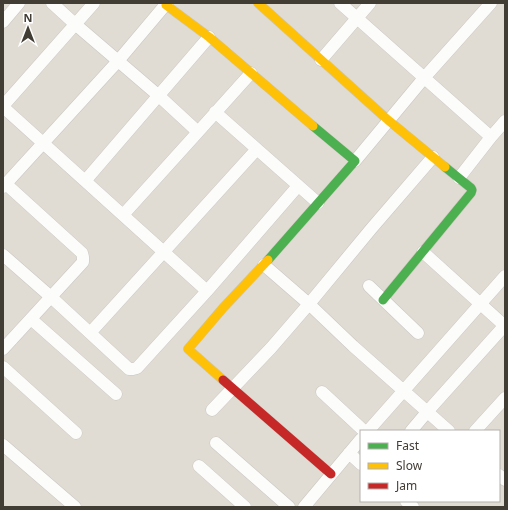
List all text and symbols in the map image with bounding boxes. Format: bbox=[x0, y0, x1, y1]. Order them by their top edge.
north arrow bbox=[8, 8, 48, 48]
text: N bbox=[24, 10, 32, 25]
legend bbox=[360, 430, 500, 502]
text: Fast bbox=[396, 437, 420, 454]
text: Slow bbox=[396, 457, 423, 474]
text: Jam bbox=[395, 477, 417, 494]

